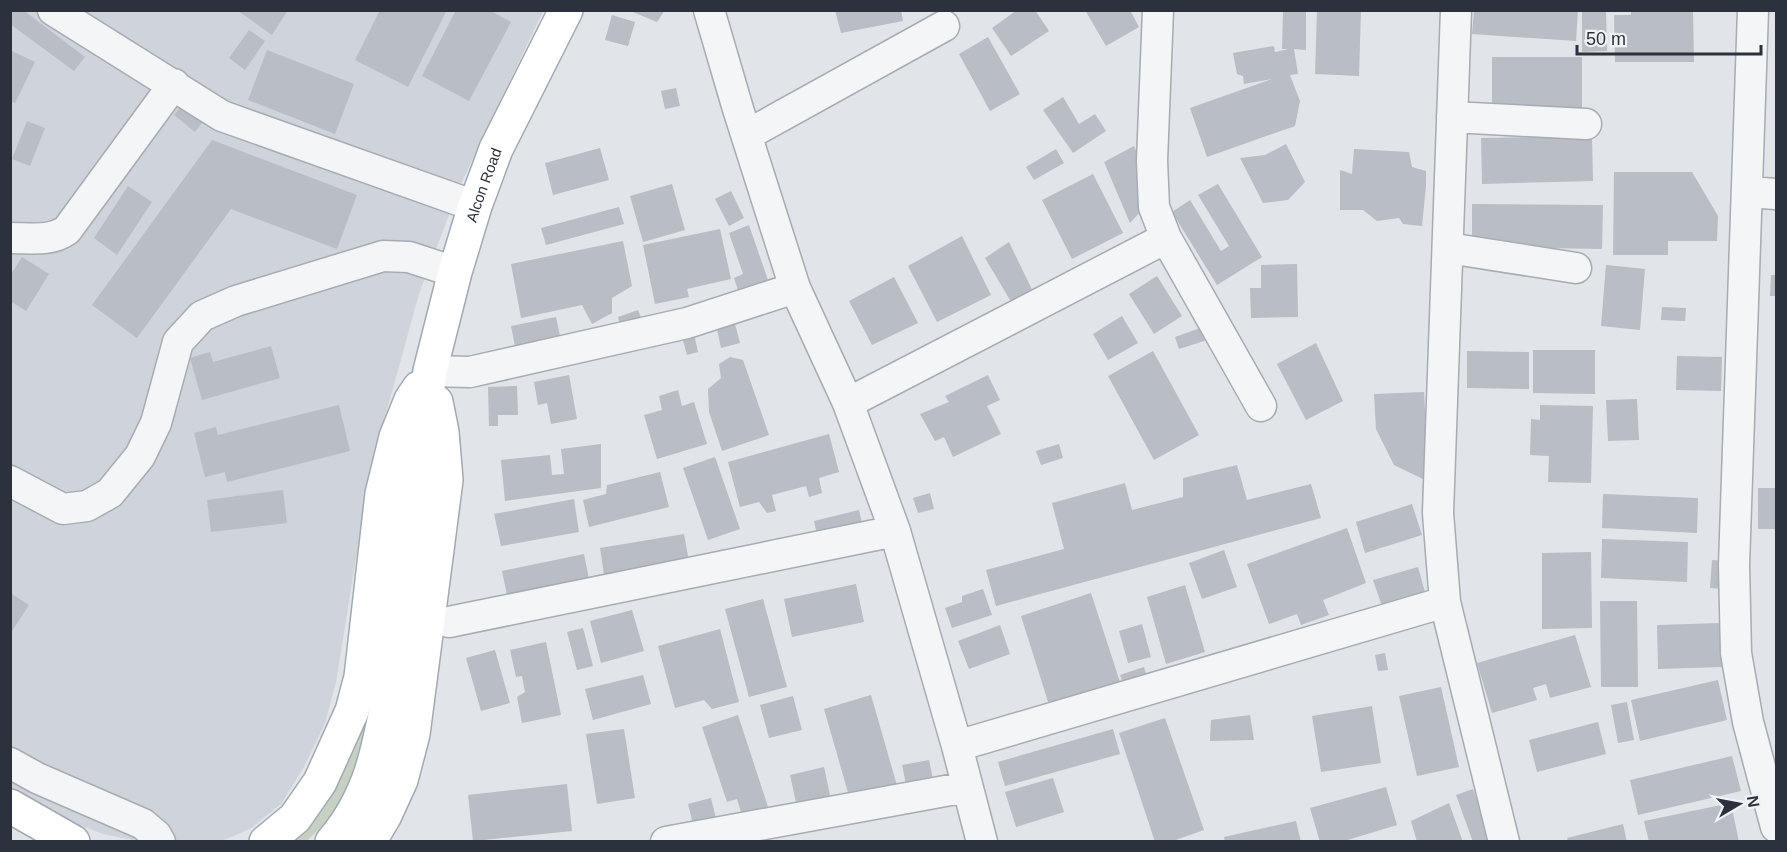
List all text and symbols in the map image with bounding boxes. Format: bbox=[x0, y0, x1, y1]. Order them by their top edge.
scale bar bbox=[1577, 18, 1762, 56]
text: 50 m bbox=[1586, 29, 1626, 49]
street label: Alcon Road bbox=[462, 145, 504, 224]
north arrow bbox=[1709, 774, 1769, 834]
text: N bbox=[1744, 794, 1763, 809]

